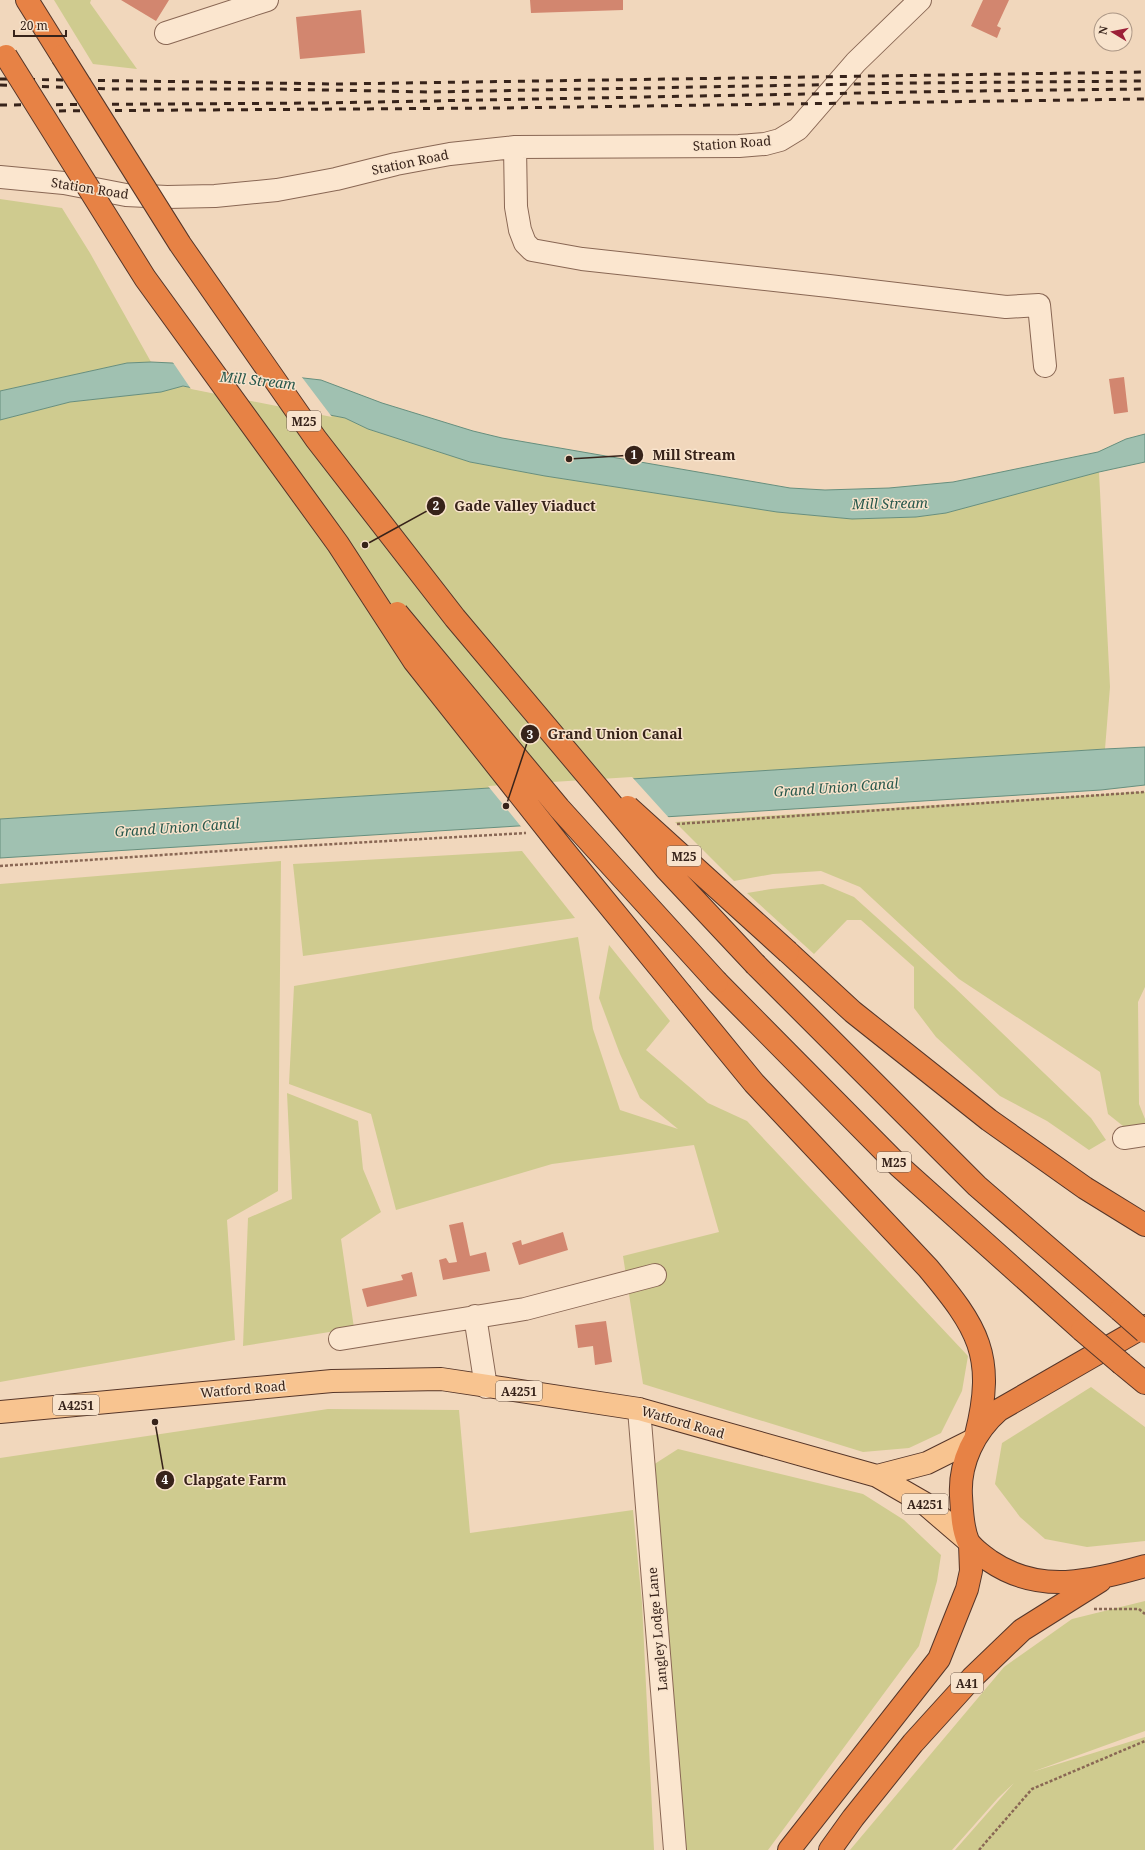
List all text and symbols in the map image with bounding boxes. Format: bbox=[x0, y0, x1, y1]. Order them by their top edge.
scale bar bbox=[14, 12, 66, 38]
north arrow bbox=[1093, 12, 1133, 52]
text: 20 m bbox=[20, 17, 48, 34]
text: N bbox=[1095, 24, 1111, 36]
street label: Station Road bbox=[692, 131, 772, 155]
street label: Station Road bbox=[370, 145, 450, 179]
street label: Station Road bbox=[50, 173, 130, 203]
water label: Mill Stream bbox=[218, 366, 297, 393]
road number: M25 bbox=[287, 411, 321, 431]
callout: Mill Stream bbox=[624, 442, 744, 468]
text: Mill Stream bbox=[652, 445, 736, 464]
text: 1 bbox=[631, 446, 638, 463]
callout: Gade Valley Viaduct bbox=[426, 493, 603, 519]
water label: Mill Stream bbox=[851, 493, 929, 513]
text: Gade Valley Viaduct bbox=[454, 496, 596, 515]
text: 2 bbox=[433, 497, 440, 514]
callout: Grand Union Canal bbox=[520, 721, 691, 747]
text: Grand Union Canal bbox=[547, 724, 683, 743]
text: 3 bbox=[527, 726, 534, 743]
water label: Grand Union Canal bbox=[773, 773, 900, 801]
water label: Grand Union Canal bbox=[114, 813, 241, 841]
road number: M25 bbox=[667, 846, 701, 866]
road number: M25 bbox=[877, 1152, 911, 1172]
street label: Watford Road bbox=[200, 1376, 286, 1402]
road number: A4251 bbox=[496, 1381, 542, 1401]
road number: A4251 bbox=[53, 1395, 99, 1415]
street label: Watford Road bbox=[639, 1402, 727, 1442]
callout: Clapgate Farm bbox=[155, 1467, 294, 1493]
text: Clapgate Farm bbox=[184, 1470, 287, 1489]
text: 4 bbox=[162, 1471, 169, 1488]
road number: A4251 bbox=[902, 1494, 948, 1514]
street label: Langley Lodge Lane bbox=[643, 1566, 671, 1692]
road number: A41 bbox=[951, 1673, 983, 1693]

